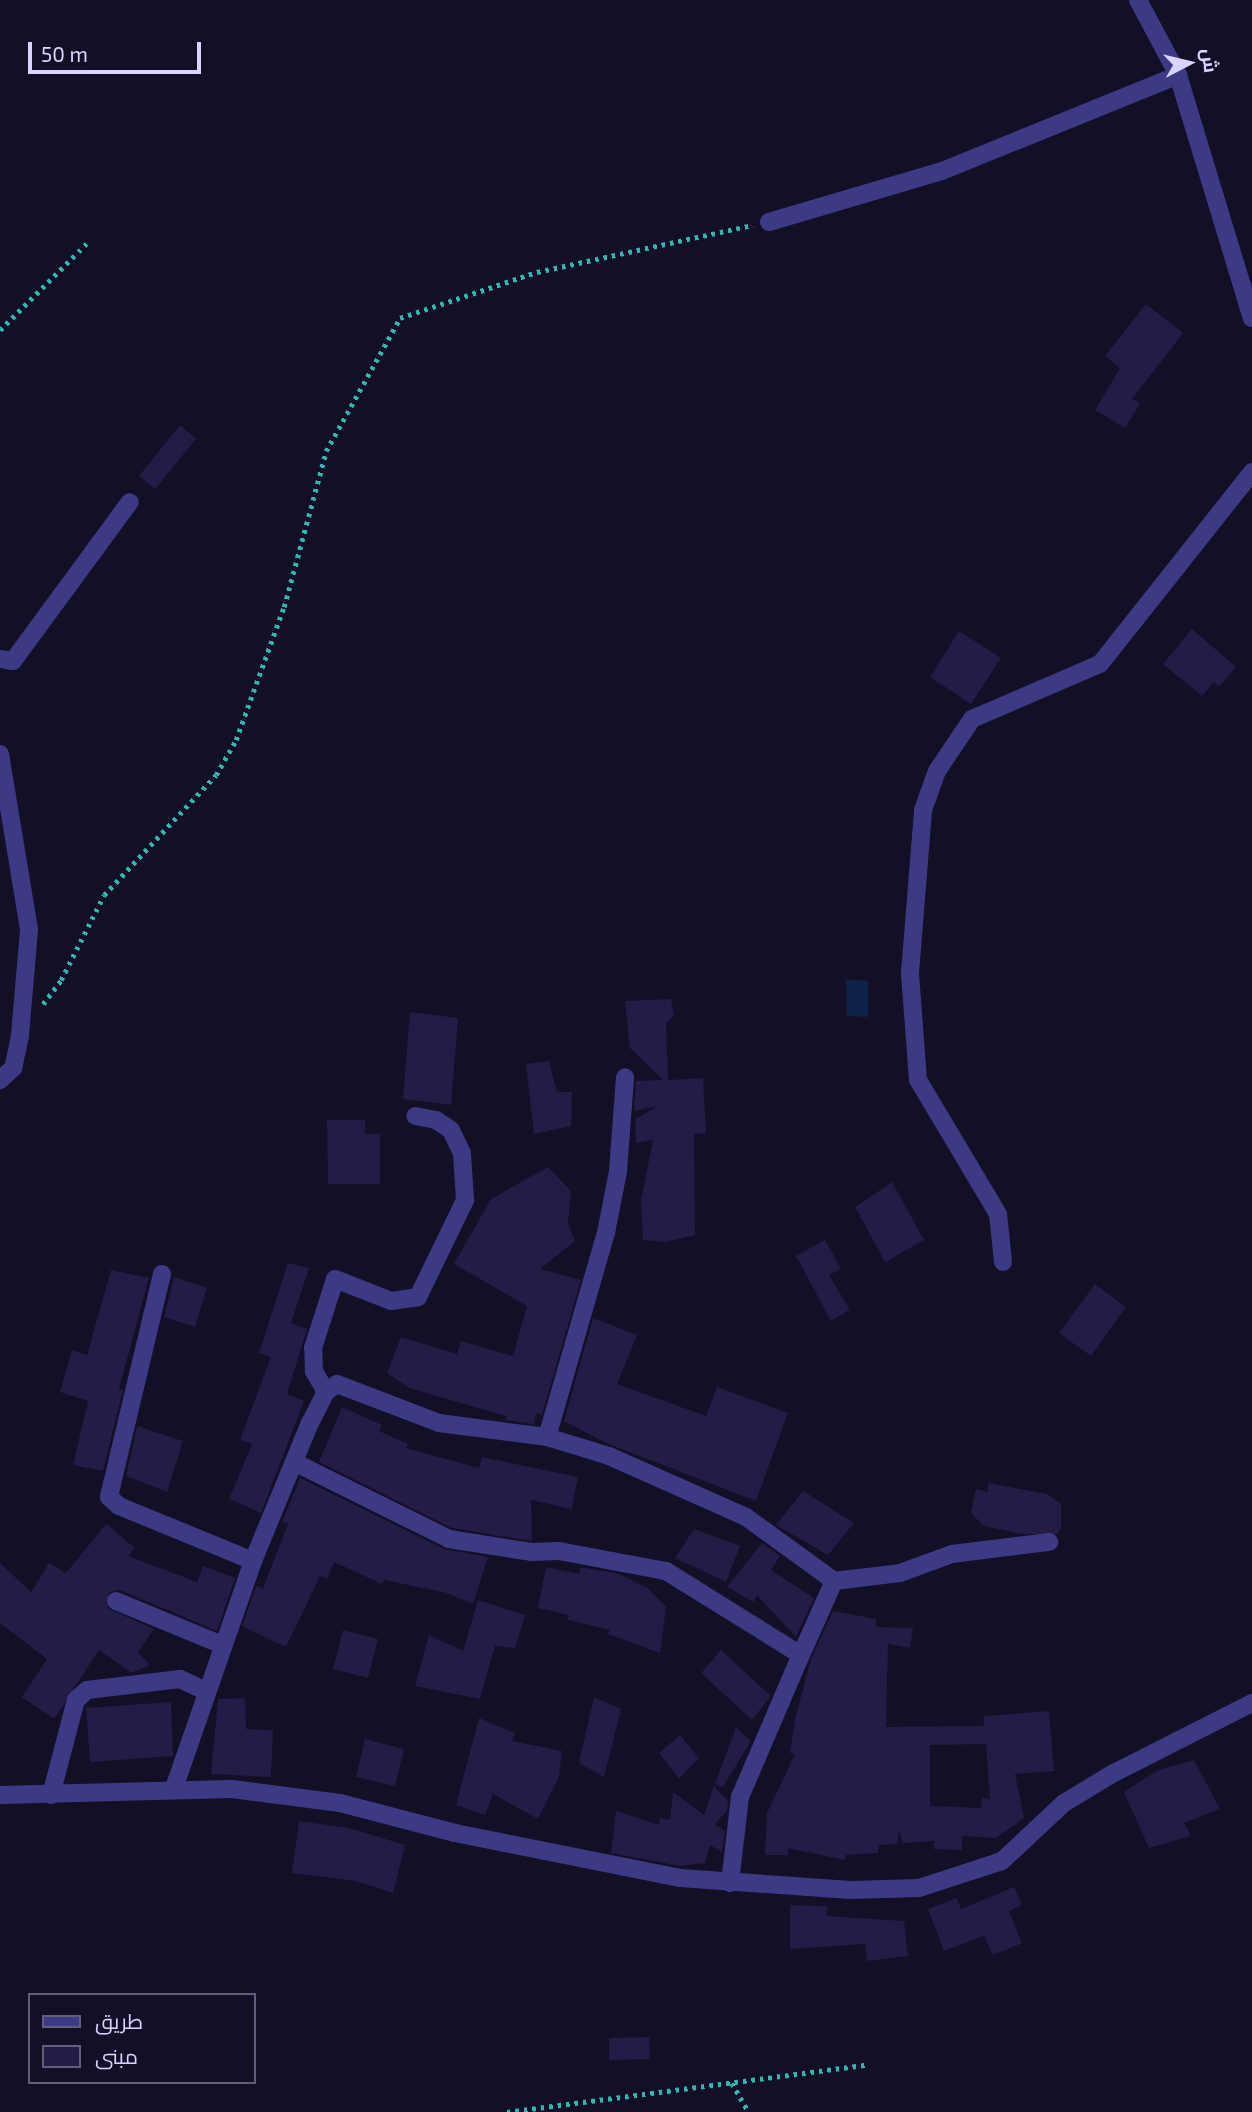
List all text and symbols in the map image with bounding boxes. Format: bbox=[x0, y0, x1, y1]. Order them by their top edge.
scale bar bbox=[32, 28, 205, 72]
north arrow bbox=[1154, 28, 1224, 98]
text: 50 m bbox=[41, 41, 88, 66]
text: ش bbox=[1197, 47, 1223, 74]
legend bbox=[28, 1993, 256, 2084]
text: طريق bbox=[95, 2008, 143, 2033]
text: مبنى bbox=[95, 2043, 138, 2068]

